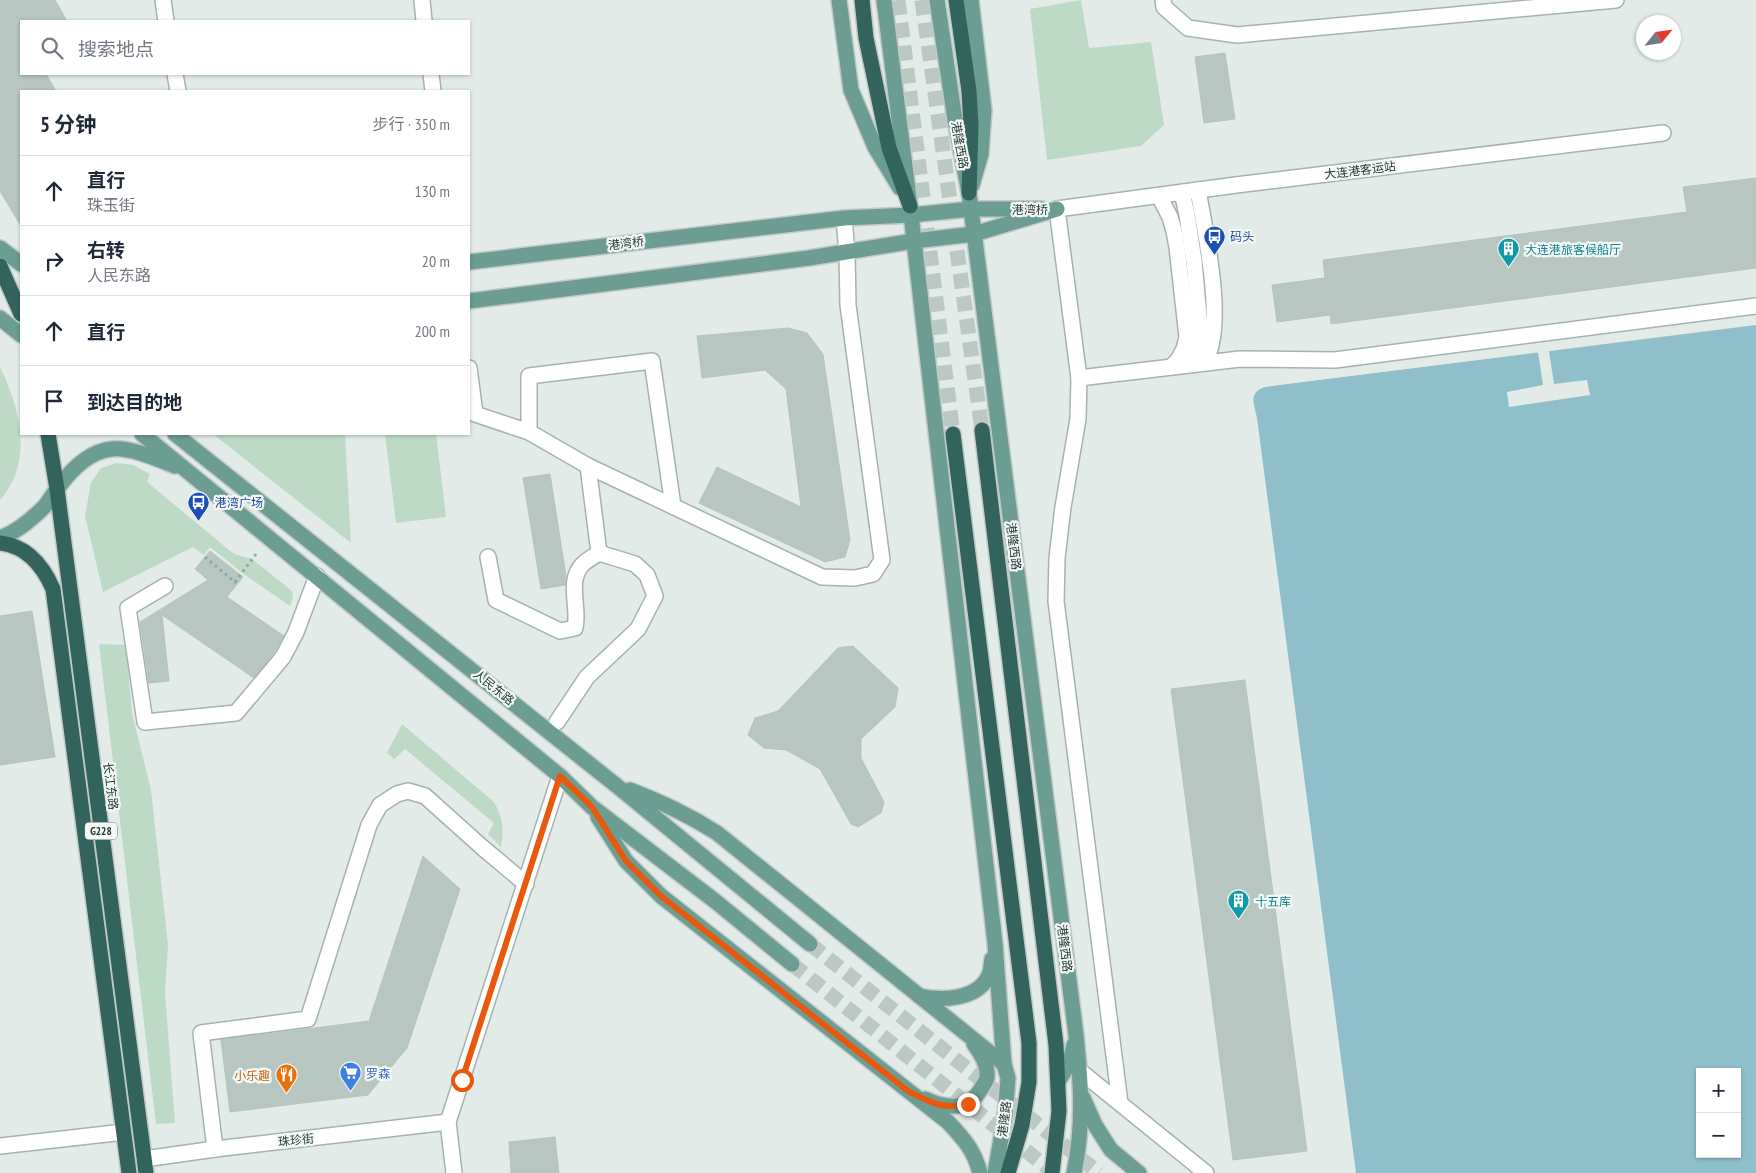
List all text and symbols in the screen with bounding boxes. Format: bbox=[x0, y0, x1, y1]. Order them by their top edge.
north arrow bbox=[1636, 15, 1681, 60]
search box bbox=[20, 20, 470, 75]
icon: search bbox=[38, 34, 66, 62]
text: 搜索地点 bbox=[78, 37, 154, 61]
text: 5 分钟 bbox=[40, 111, 96, 138]
text: 步行 · 350 m bbox=[372, 114, 450, 134]
street label: 港隆西路 bbox=[948, 120, 972, 170]
street label: 大连港客运站 bbox=[1323, 158, 1397, 182]
text: 直行 bbox=[87, 168, 125, 192]
icon: ahead bbox=[40, 177, 68, 205]
text: 130 m bbox=[415, 181, 450, 201]
text: 珠玉街 bbox=[87, 195, 135, 215]
street label: 港湾桥 bbox=[1012, 202, 1048, 217]
bus stop icon: 码头 bbox=[1202, 224, 1226, 255]
place label: 码头 bbox=[1230, 229, 1254, 244]
street label: 港湾桥 bbox=[607, 233, 645, 253]
building icon: 大连港旅客候船厅 bbox=[1497, 237, 1521, 268]
text: 右转 bbox=[87, 238, 125, 262]
place label: 大连港旅客候船厅 bbox=[1525, 242, 1621, 257]
icon: right bbox=[40, 247, 68, 275]
text: 20 m bbox=[422, 251, 450, 271]
text: 人民东路 bbox=[87, 265, 151, 285]
icon: ahead bbox=[40, 317, 68, 345]
text: 直行 bbox=[87, 320, 125, 344]
text: 200 m bbox=[415, 321, 450, 341]
icon: arrive bbox=[40, 387, 68, 415]
text: 到达目的地 bbox=[87, 390, 182, 414]
bus stop icon: 港湾广场 bbox=[187, 490, 211, 521]
place label: 港湾广场 bbox=[215, 495, 263, 510]
street label: 港隆西路 bbox=[1004, 521, 1024, 571]
street label: 人民东路 bbox=[471, 666, 517, 708]
street label: 长江东路 bbox=[101, 761, 121, 811]
road number: G228 bbox=[85, 822, 117, 839]
building icon: 十五库 bbox=[1227, 889, 1251, 920]
place label: 十五库 bbox=[1255, 894, 1291, 909]
street label: 港隆西路 bbox=[1055, 923, 1075, 973]
supermarket icon: 罗森 bbox=[338, 1061, 362, 1092]
restaurant icon: 小乐趣 bbox=[274, 1063, 298, 1094]
place label: 罗森 bbox=[366, 1066, 390, 1081]
place label: 小乐趣 bbox=[234, 1068, 270, 1083]
map controls bbox=[1696, 1068, 1741, 1158]
button: + bbox=[1696, 1068, 1741, 1113]
route start bbox=[451, 1069, 474, 1092]
route end bbox=[957, 1093, 980, 1116]
street label: 港隆路 bbox=[994, 1100, 1014, 1138]
button: − bbox=[1696, 1113, 1741, 1158]
street label: 珠珍街 bbox=[277, 1131, 315, 1149]

